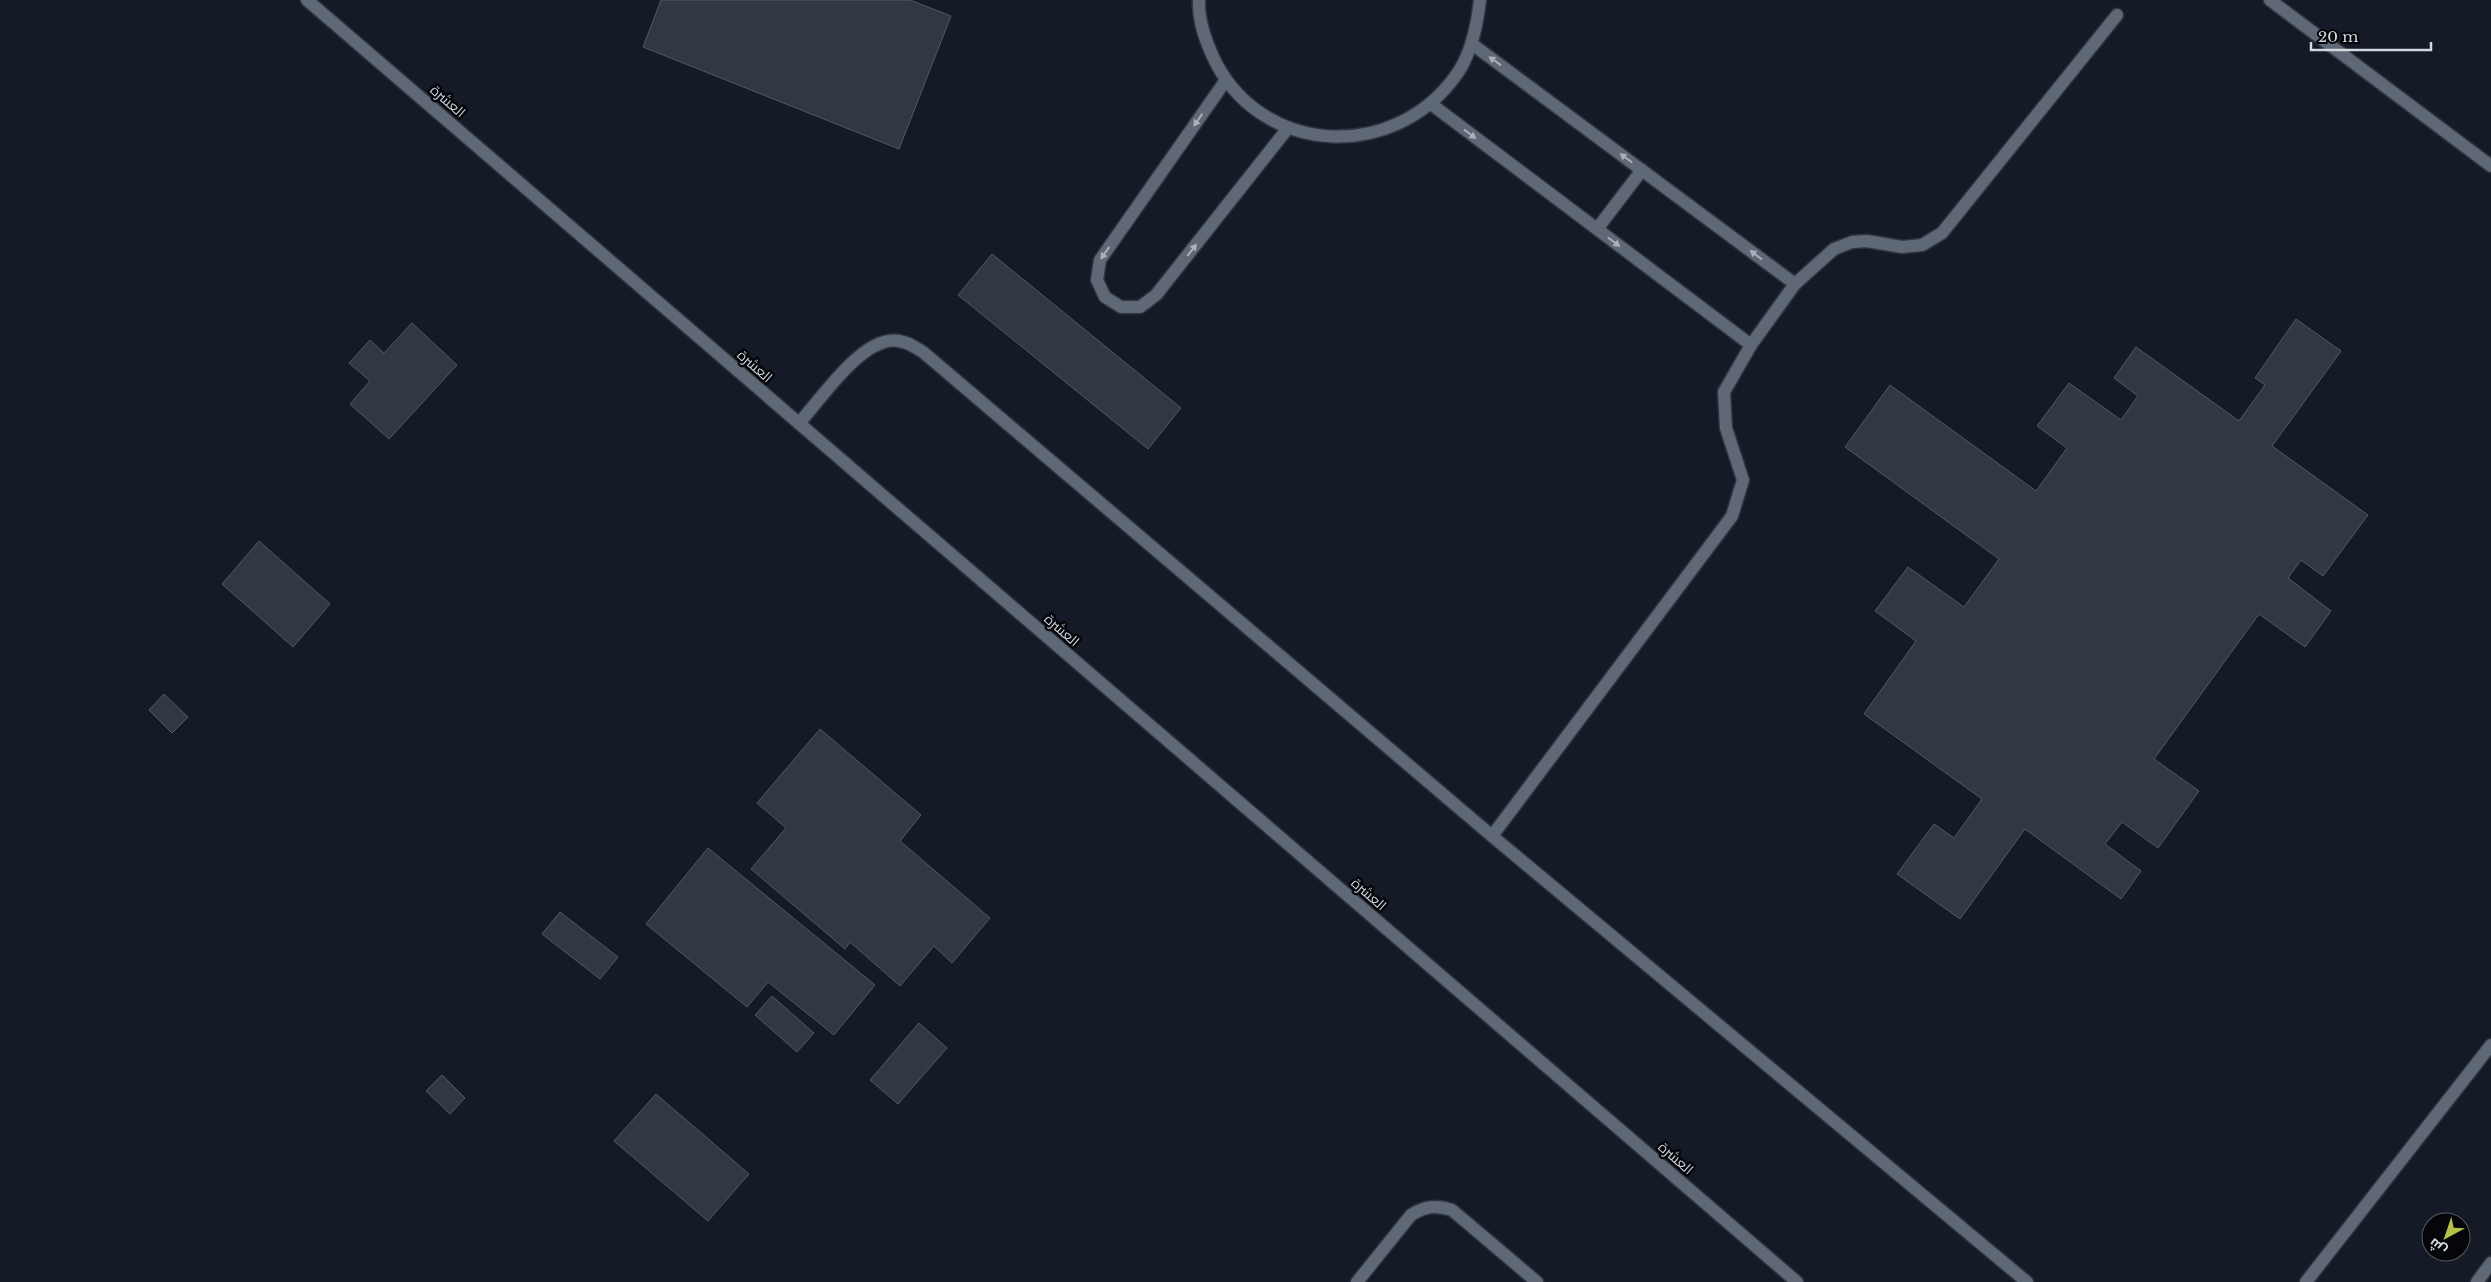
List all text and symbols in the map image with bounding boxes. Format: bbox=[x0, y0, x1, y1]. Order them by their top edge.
scale bar bbox=[2311, 20, 2431, 52]
text: 20 m bbox=[2318, 27, 2358, 46]
one-way arrow bbox=[1489, 56, 1502, 67]
street label: العشرة bbox=[427, 81, 469, 121]
one-way arrow bbox=[1193, 113, 1203, 127]
one-way arrow bbox=[1463, 128, 1476, 139]
one-way arrow bbox=[1619, 153, 1633, 163]
one-way arrow bbox=[1607, 236, 1620, 247]
one-way arrow bbox=[1186, 244, 1197, 257]
one-way arrow bbox=[1100, 246, 1110, 260]
one-way arrow bbox=[1749, 250, 1763, 260]
street label: العشرة bbox=[734, 346, 776, 386]
street label: العشرة bbox=[1041, 610, 1083, 650]
street label: العشرة bbox=[1348, 874, 1390, 914]
street label: العشرة bbox=[1655, 1138, 1697, 1178]
north arrow bbox=[2421, 1212, 2471, 1262]
text: ش bbox=[2425, 1234, 2450, 1260]

